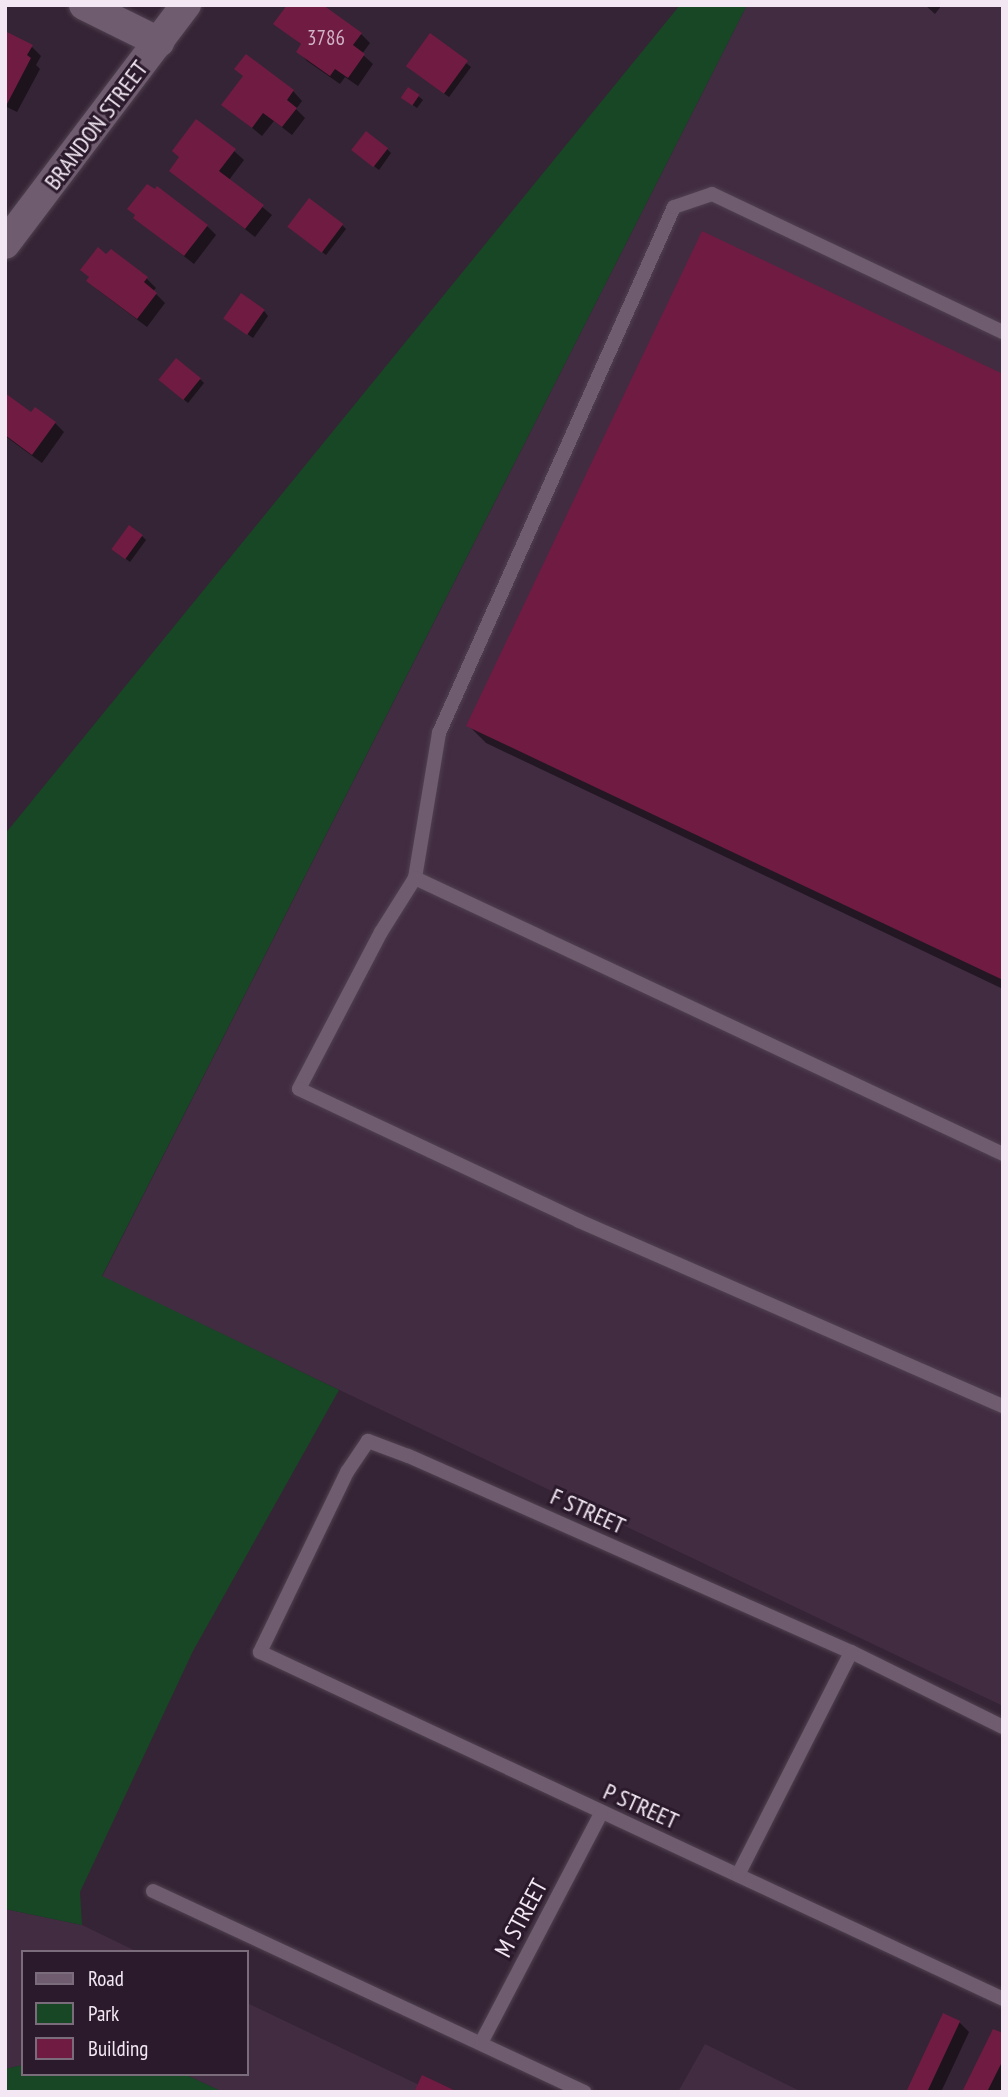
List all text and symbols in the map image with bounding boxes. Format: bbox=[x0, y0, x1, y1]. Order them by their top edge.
house number: 3786 bbox=[307, 25, 345, 51]
street label: BRANDON STREET bbox=[38, 55, 154, 195]
street label: F STREET bbox=[546, 1482, 630, 1540]
street label: P STREET bbox=[599, 1777, 683, 1835]
street label: M STREET bbox=[489, 1874, 553, 1962]
legend bbox=[21, 1950, 248, 2076]
text: Road bbox=[88, 1965, 124, 1992]
text: Park bbox=[88, 2000, 119, 2027]
text: Building bbox=[88, 2035, 148, 2062]

